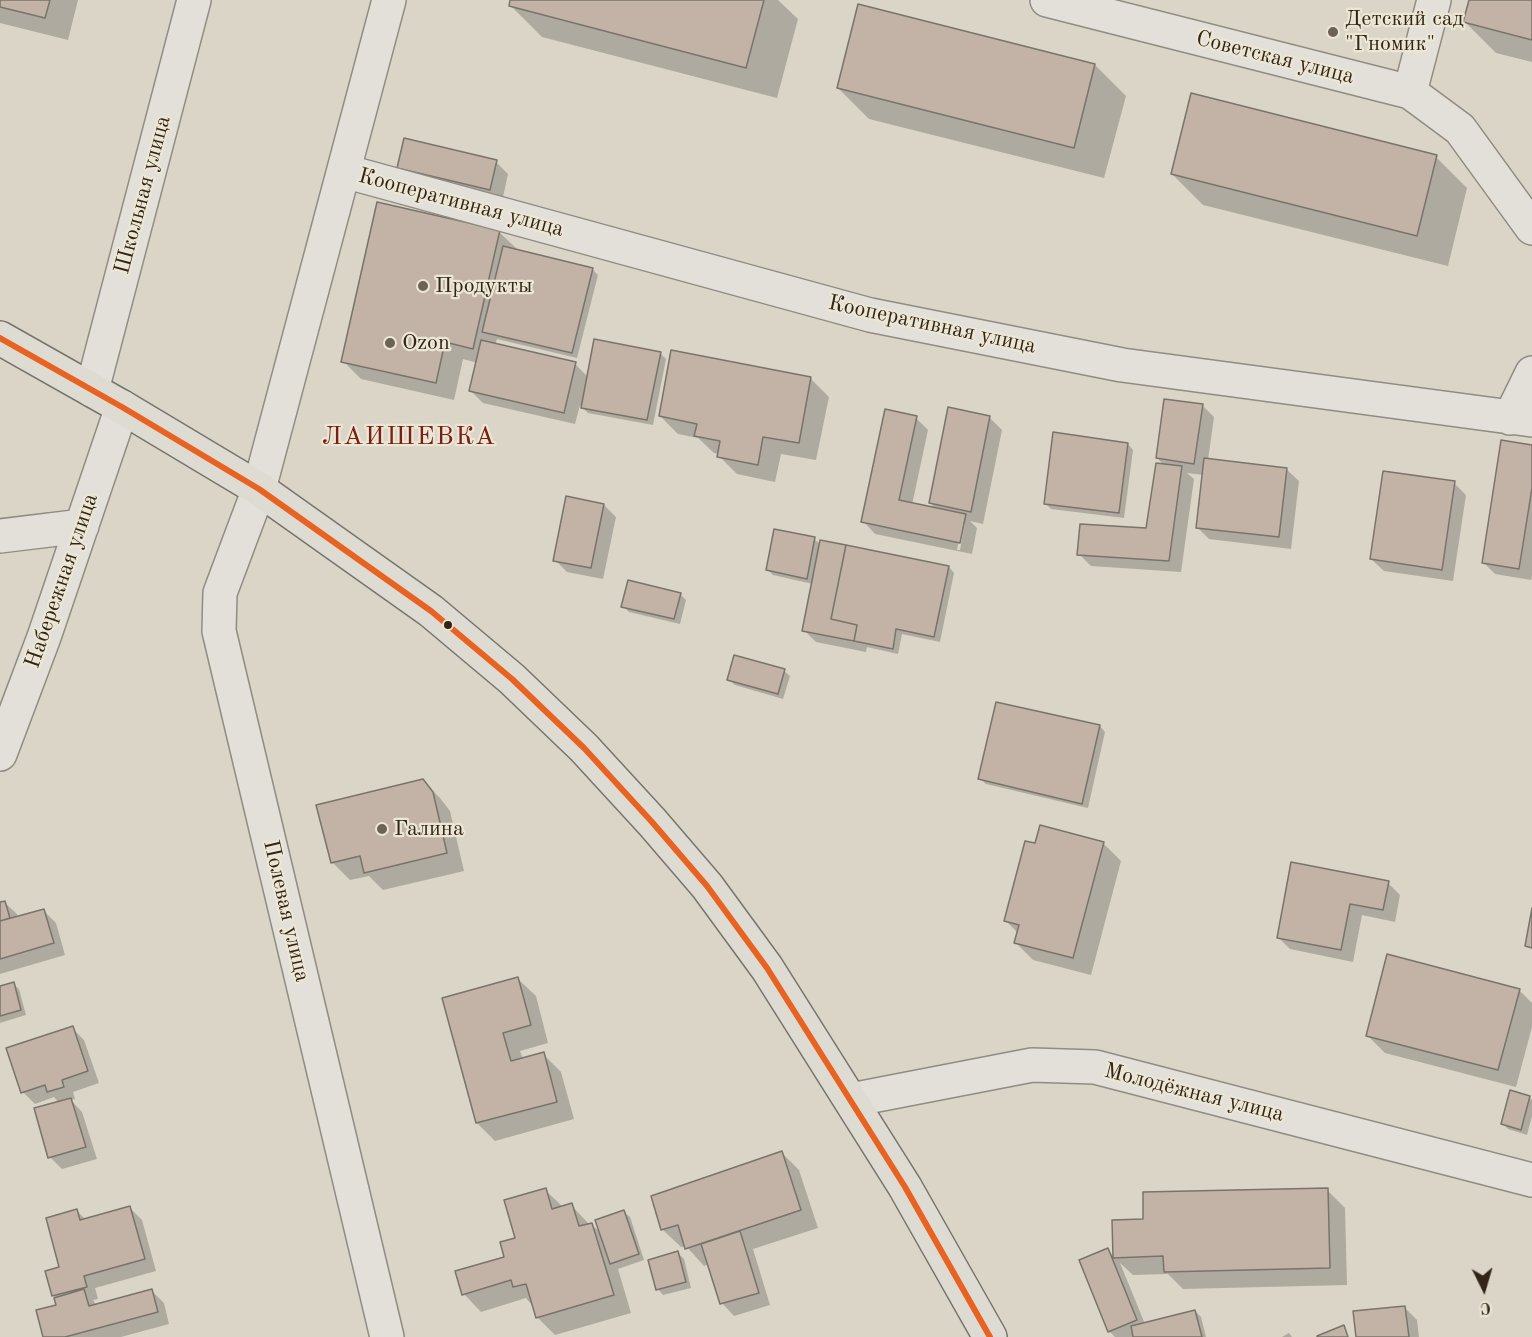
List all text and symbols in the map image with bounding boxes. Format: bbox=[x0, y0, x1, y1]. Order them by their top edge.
place label: Детский сад "Гномик" bbox=[1345, 6, 1463, 57]
marker: Детский сад "Гномик" bbox=[1326, 25, 1340, 39]
street label: Советская улица bbox=[1193, 26, 1357, 90]
street label: Школьная улица bbox=[109, 113, 177, 277]
street label: Кооперативная улица bbox=[355, 163, 567, 243]
place label: Продукты bbox=[435, 273, 532, 299]
marker: Продукты bbox=[416, 279, 430, 293]
street label: Кооперативная улица bbox=[826, 290, 1038, 360]
place label: Ozon bbox=[402, 330, 450, 356]
marker: Ozon bbox=[383, 336, 397, 350]
district label: ЛАИШЕВКА bbox=[322, 421, 496, 453]
street label: Набережная улица bbox=[20, 490, 104, 672]
unlabelled marker bbox=[442, 619, 454, 631]
place label: Галина bbox=[394, 816, 464, 842]
marker: Галина bbox=[375, 822, 389, 836]
street label: Полевая улица bbox=[257, 838, 315, 984]
street label: Молодёжная улица bbox=[1101, 1058, 1287, 1128]
north arrow bbox=[1454, 1259, 1514, 1319]
text: С bbox=[1480, 1299, 1492, 1315]

